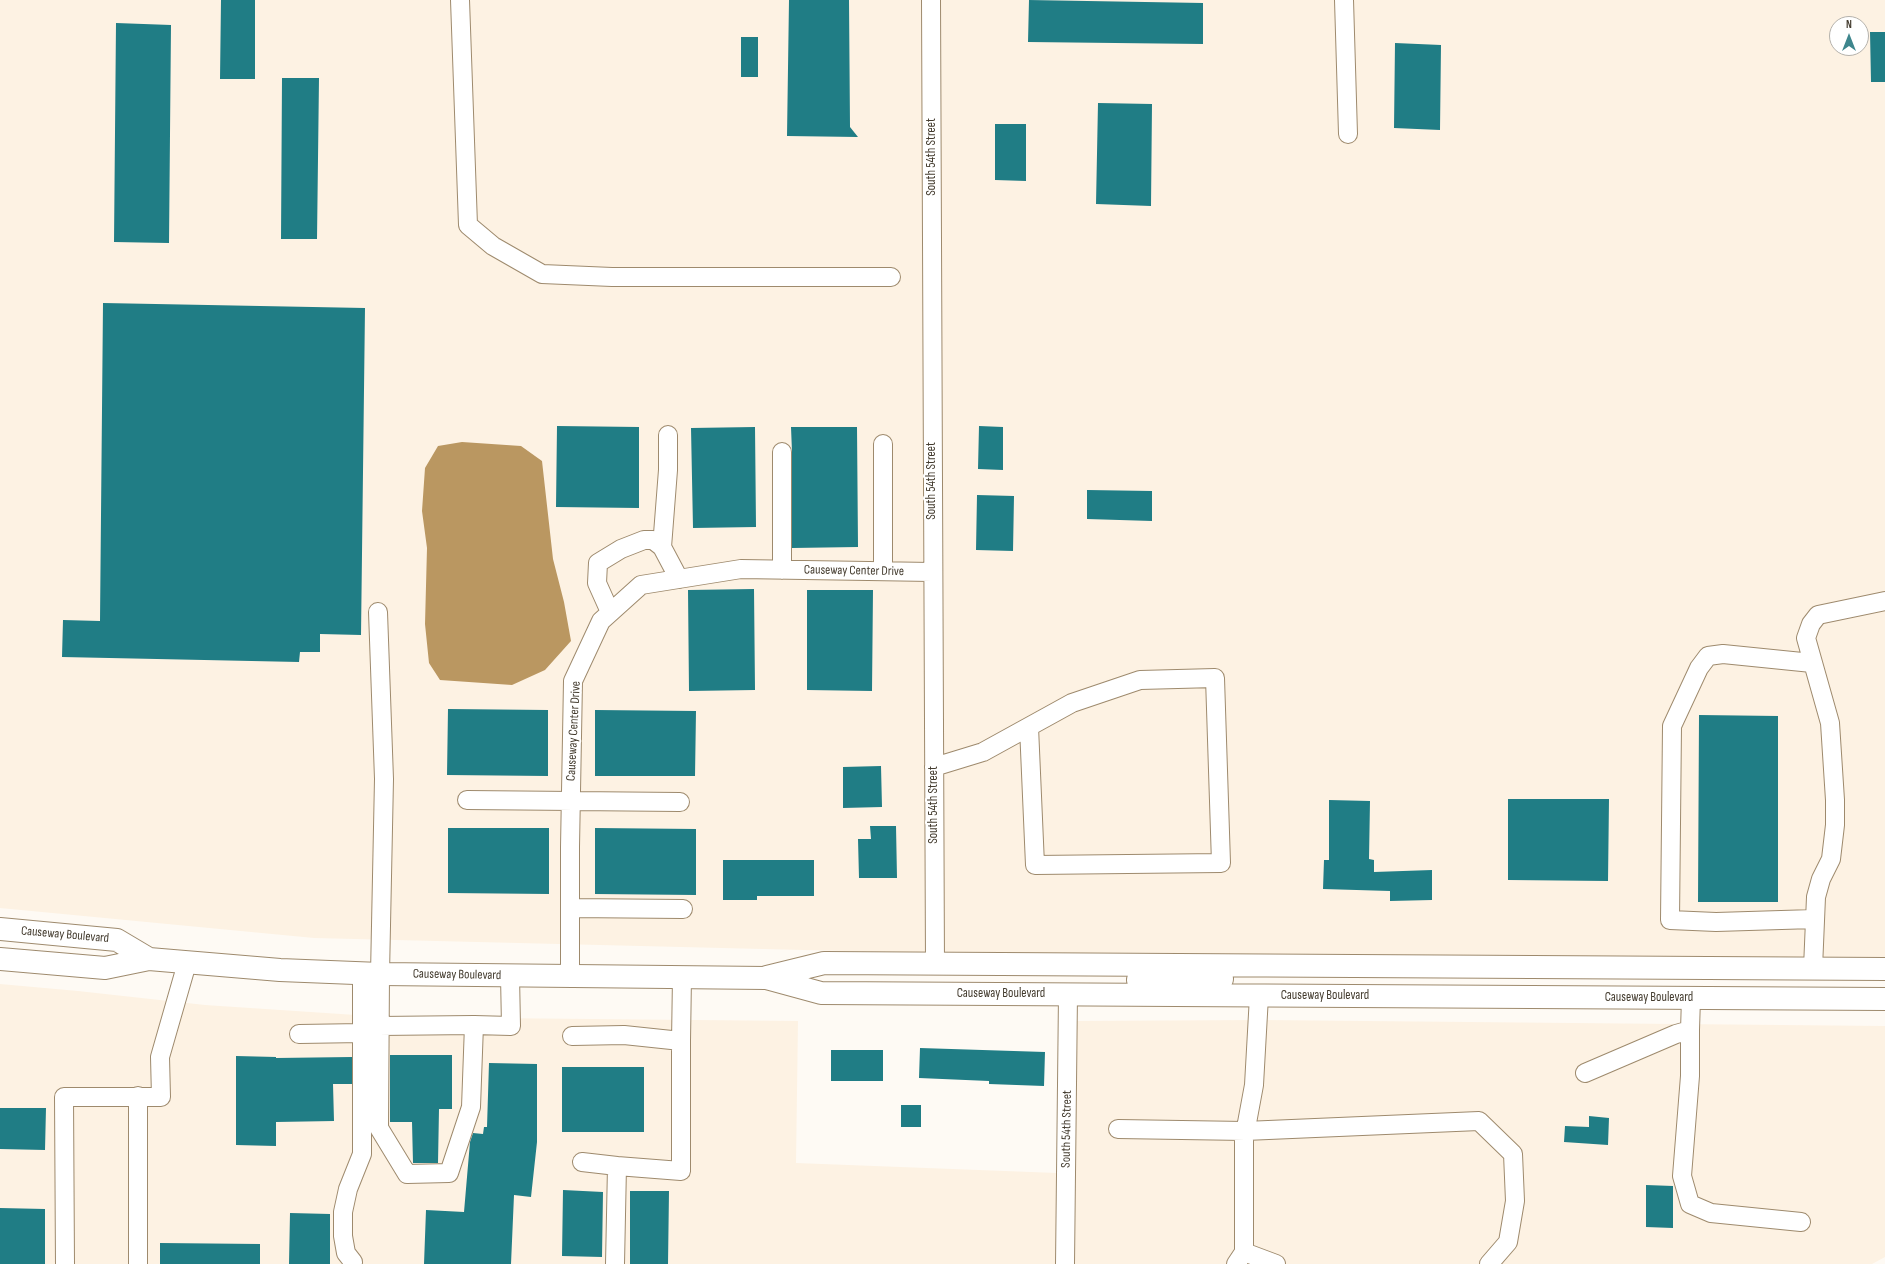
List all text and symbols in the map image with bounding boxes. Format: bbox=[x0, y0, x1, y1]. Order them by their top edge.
north arrow bbox=[1829, 16, 1869, 56]
text: N bbox=[1846, 18, 1852, 31]
street label: South 54th Street bbox=[924, 118, 940, 196]
street label: South 54th Street bbox=[924, 442, 940, 520]
street label: Causeway Center Drive bbox=[804, 562, 904, 580]
street label: Causeway Center Drive bbox=[564, 681, 584, 781]
street label: South 54th Street bbox=[926, 766, 942, 844]
street label: Causeway Boulevard bbox=[20, 923, 110, 947]
street label: Causeway Boulevard bbox=[413, 966, 501, 984]
street label: Causeway Boulevard bbox=[957, 986, 1045, 1002]
street label: Causeway Boulevard bbox=[1281, 988, 1369, 1004]
street label: Causeway Boulevard bbox=[1605, 990, 1693, 1006]
street label: South 54th Street bbox=[1059, 1090, 1075, 1168]

